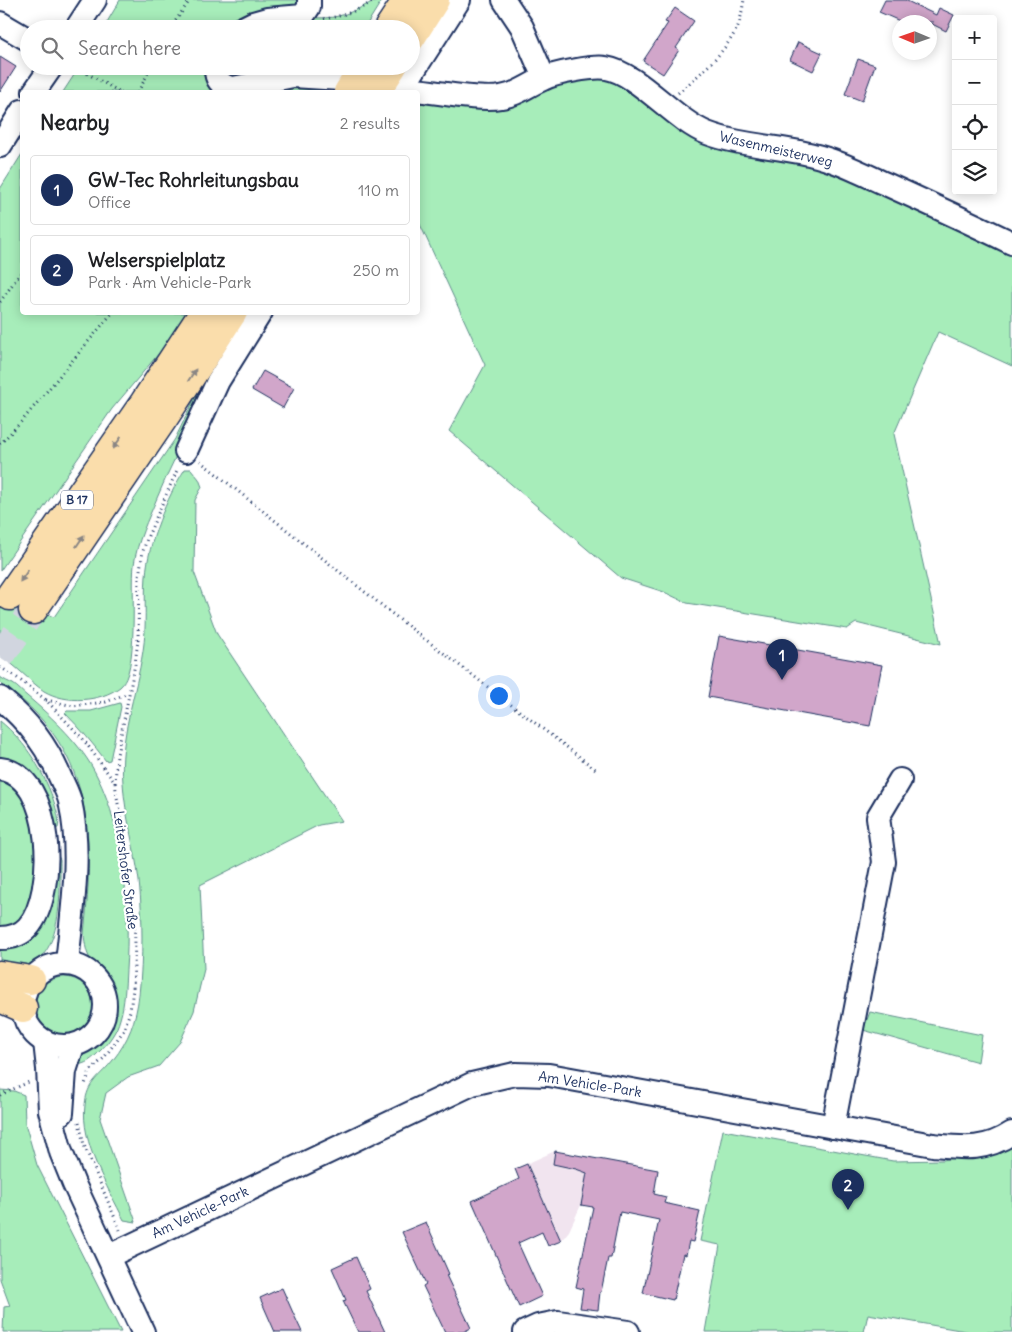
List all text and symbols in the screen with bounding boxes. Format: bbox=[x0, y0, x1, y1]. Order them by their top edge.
north arrow bbox=[892, 15, 937, 60]
map controls bbox=[952, 15, 997, 195]
button: + bbox=[952, 15, 997, 60]
search box bbox=[20, 20, 420, 75]
icon: search bbox=[38, 34, 66, 62]
text: Search here bbox=[78, 36, 181, 60]
button: − bbox=[952, 60, 997, 105]
button: locate bbox=[952, 105, 997, 150]
text: Nearby bbox=[40, 109, 110, 136]
text: 2 results bbox=[340, 113, 400, 133]
street label: Wasenmeisterweg bbox=[718, 127, 834, 171]
button: layers bbox=[952, 150, 997, 195]
text: GW-Tec Rohrleitungsbau bbox=[88, 168, 299, 192]
text: 1 bbox=[54, 180, 60, 200]
text: 110 m bbox=[358, 180, 399, 200]
text: Office bbox=[88, 192, 131, 212]
text: Welserspielplatz bbox=[88, 248, 225, 272]
text: 2 bbox=[53, 260, 61, 280]
text: 250 m bbox=[353, 260, 399, 280]
text: Park · Am Vehicle-Park bbox=[88, 272, 251, 292]
one-way arrow bbox=[187, 369, 196, 382]
one-way arrow bbox=[112, 436, 122, 450]
road number: B 17 bbox=[61, 490, 93, 510]
one-way arrow bbox=[75, 534, 85, 548]
one-way arrow bbox=[19, 569, 29, 583]
pin: 1 bbox=[766, 639, 798, 680]
your location bbox=[486, 683, 512, 709]
street label: Leitershofer Straße bbox=[110, 809, 142, 931]
street label: Am Vehicle-Park bbox=[537, 1067, 643, 1101]
pin: 2 bbox=[832, 1169, 864, 1210]
street label: Am Vehicle-Park bbox=[149, 1182, 251, 1242]

